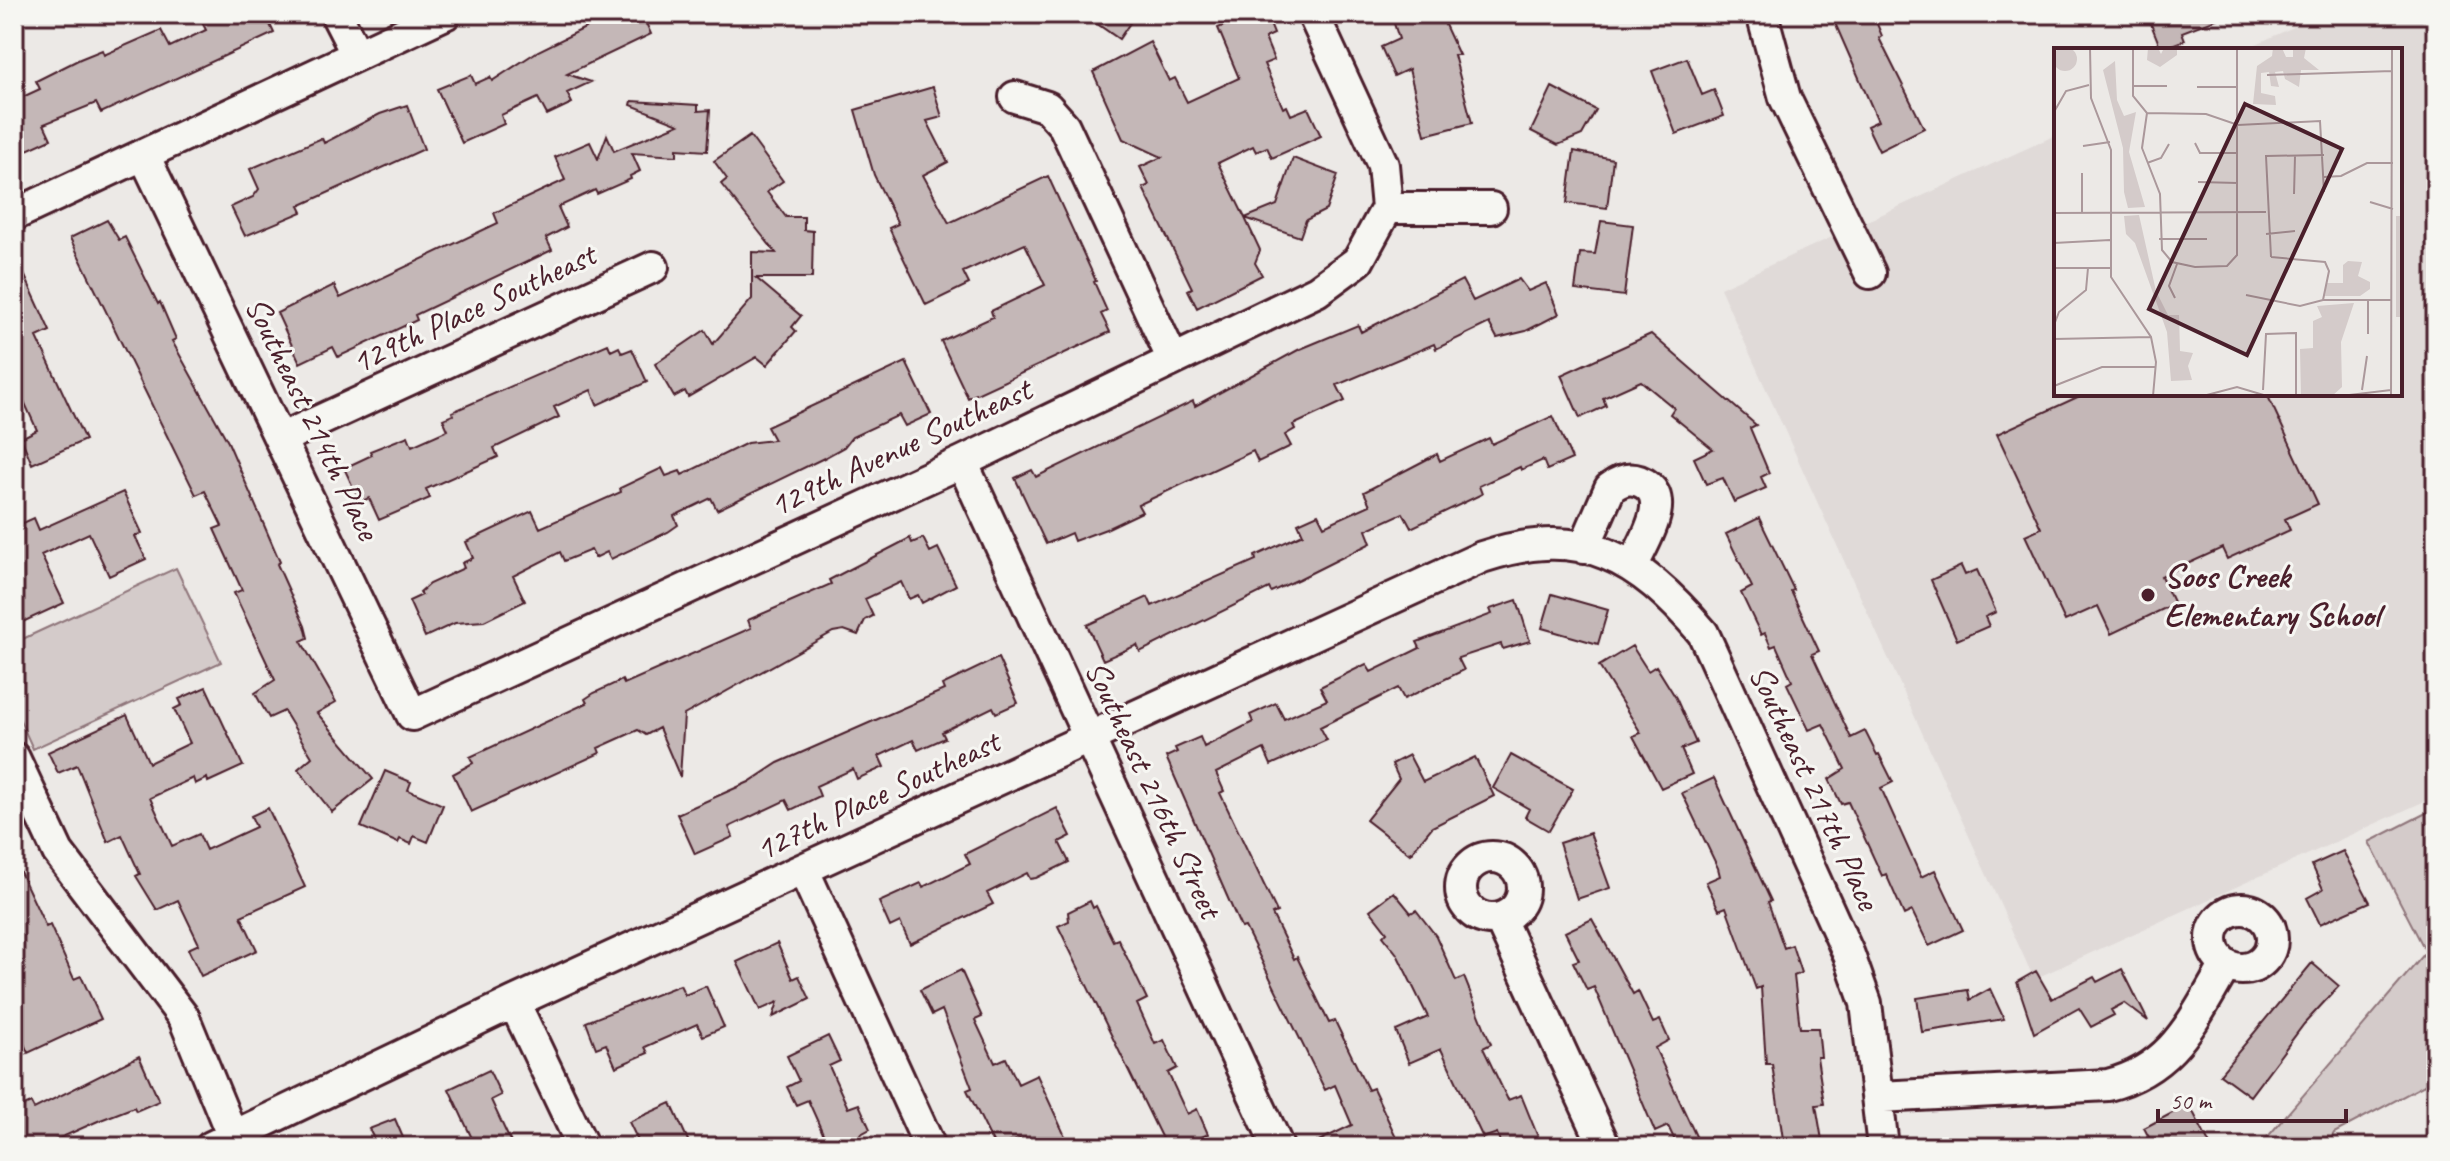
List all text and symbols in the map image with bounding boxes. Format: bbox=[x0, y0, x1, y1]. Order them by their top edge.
inset map bbox=[2054, 48, 2402, 396]
street label: 129th Place Southeast bbox=[344, 231, 605, 383]
street label: Southeast 214th Place bbox=[236, 290, 391, 548]
street label: 129th Avenue Southeast bbox=[762, 366, 1041, 526]
place label: Soos Creek Elementary School bbox=[2164, 554, 2386, 636]
marker: Soos Creek Elementary School bbox=[2139, 586, 2157, 604]
street label: Southeast 216th Street bbox=[1076, 654, 1234, 928]
street label: Southeast 217th Place bbox=[1740, 658, 1891, 918]
street label: 127th Place Southeast bbox=[748, 718, 1009, 870]
scale bar bbox=[2158, 1073, 2346, 1123]
text: 50 m bbox=[2170, 1086, 2213, 1116]

